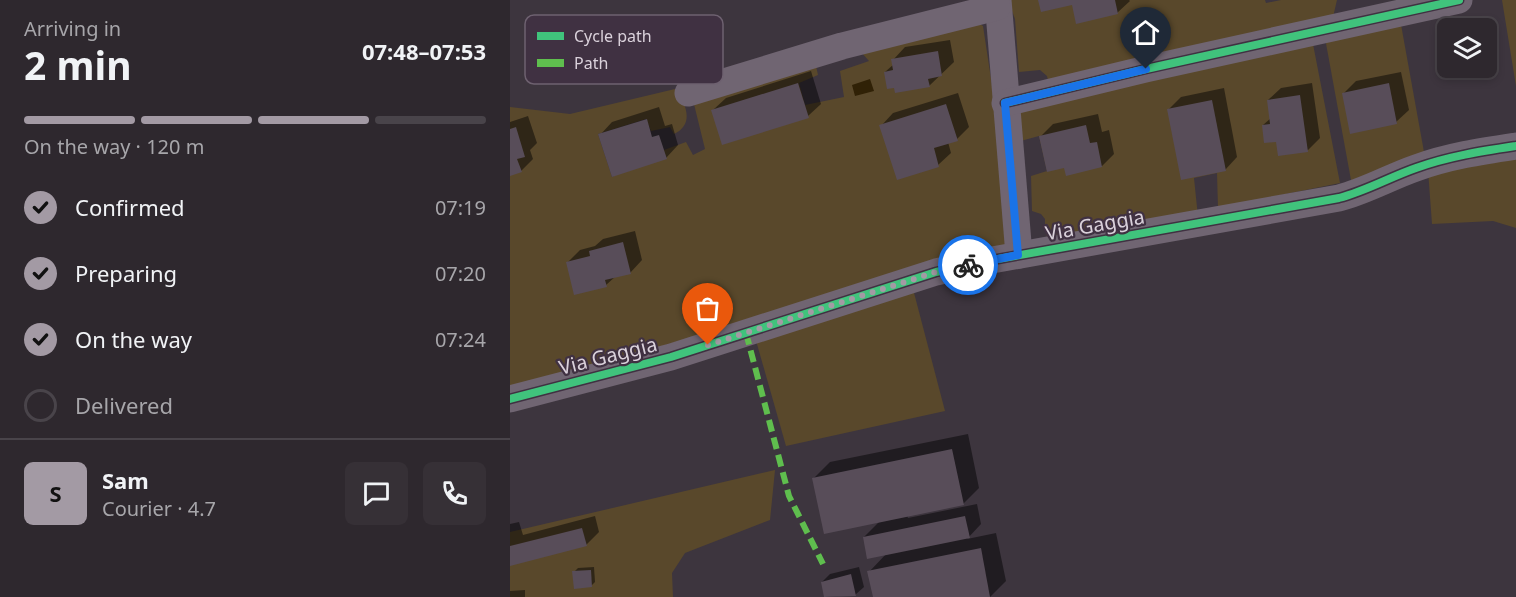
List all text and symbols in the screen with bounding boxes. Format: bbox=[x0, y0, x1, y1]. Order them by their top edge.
pin bbox=[1120, 7, 1171, 69]
text: Arriving in bbox=[24, 15, 121, 42]
legend bbox=[525, 15, 723, 84]
icon: home bbox=[1129, 16, 1162, 49]
map controls bbox=[1437, 18, 1497, 78]
button: layers bbox=[1437, 18, 1497, 78]
text: Cycle path bbox=[574, 25, 652, 47]
text: 07:48–07:53 bbox=[362, 36, 486, 66]
text: 2 min bbox=[24, 38, 131, 91]
text: Path bbox=[574, 52, 608, 74]
text: On the way · 120 m bbox=[24, 133, 204, 160]
icon: check bbox=[24, 191, 57, 224]
text: Confirmed bbox=[75, 192, 185, 222]
text: 07:19 bbox=[435, 194, 486, 221]
street label: Via Gaggia bbox=[1043, 203, 1147, 247]
courier bbox=[938, 235, 998, 295]
icon: bike bbox=[952, 249, 985, 282]
icon: check bbox=[24, 257, 57, 290]
text: Preparing bbox=[75, 258, 177, 288]
text: 07:20 bbox=[435, 260, 486, 287]
pin bbox=[682, 283, 733, 345]
icon: bag bbox=[691, 292, 724, 325]
icon: check bbox=[24, 323, 57, 356]
text: On the way bbox=[75, 324, 192, 354]
text: 07:24 bbox=[435, 326, 486, 353]
street label: Via Gaggia bbox=[556, 330, 660, 381]
text: Delivered bbox=[75, 390, 173, 420]
button: chat bbox=[345, 462, 408, 525]
button: phone bbox=[423, 462, 486, 525]
text: Sam bbox=[102, 465, 149, 495]
text: S bbox=[49, 478, 62, 508]
text: Courier · 4.7 bbox=[102, 495, 216, 522]

